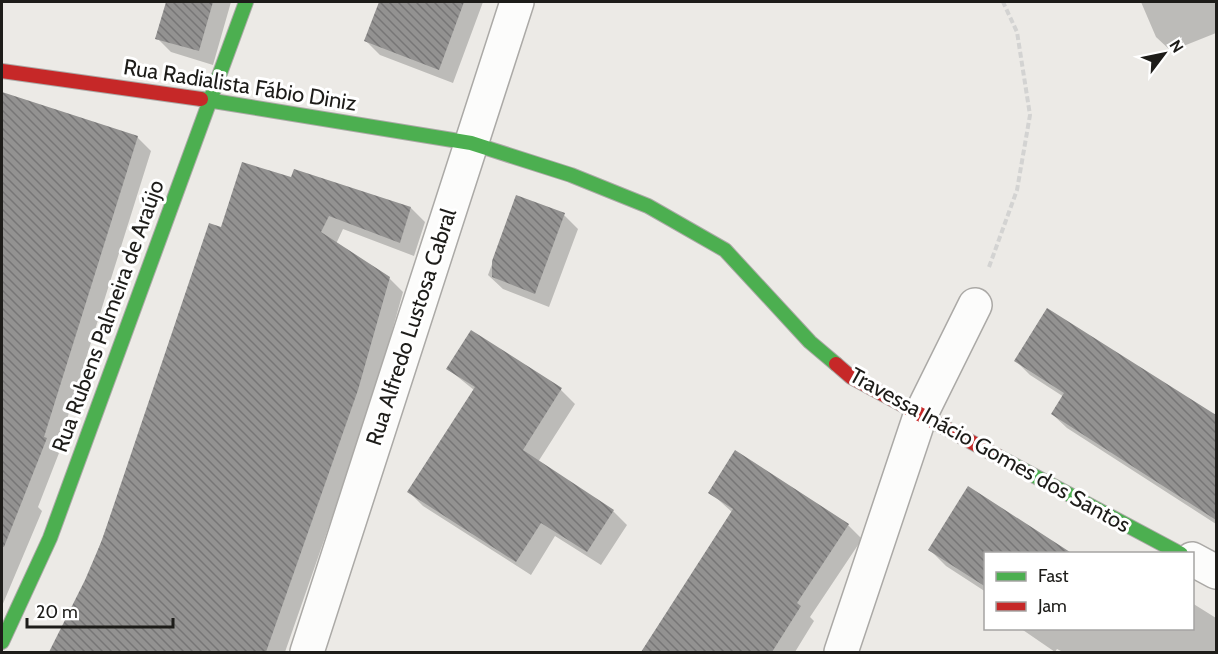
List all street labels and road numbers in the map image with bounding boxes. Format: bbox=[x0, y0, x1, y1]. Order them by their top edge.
street label: Rua Radialista Fábio Diniz bbox=[122, 53, 358, 117]
street label: Rua Rubens Palmeira de Araújo bbox=[46, 176, 170, 456]
street label: Rua Alfredo Lustosa Cabral bbox=[360, 204, 462, 449]
street label: Travessa Inácio Gomes dos Santos bbox=[845, 362, 1135, 538]

